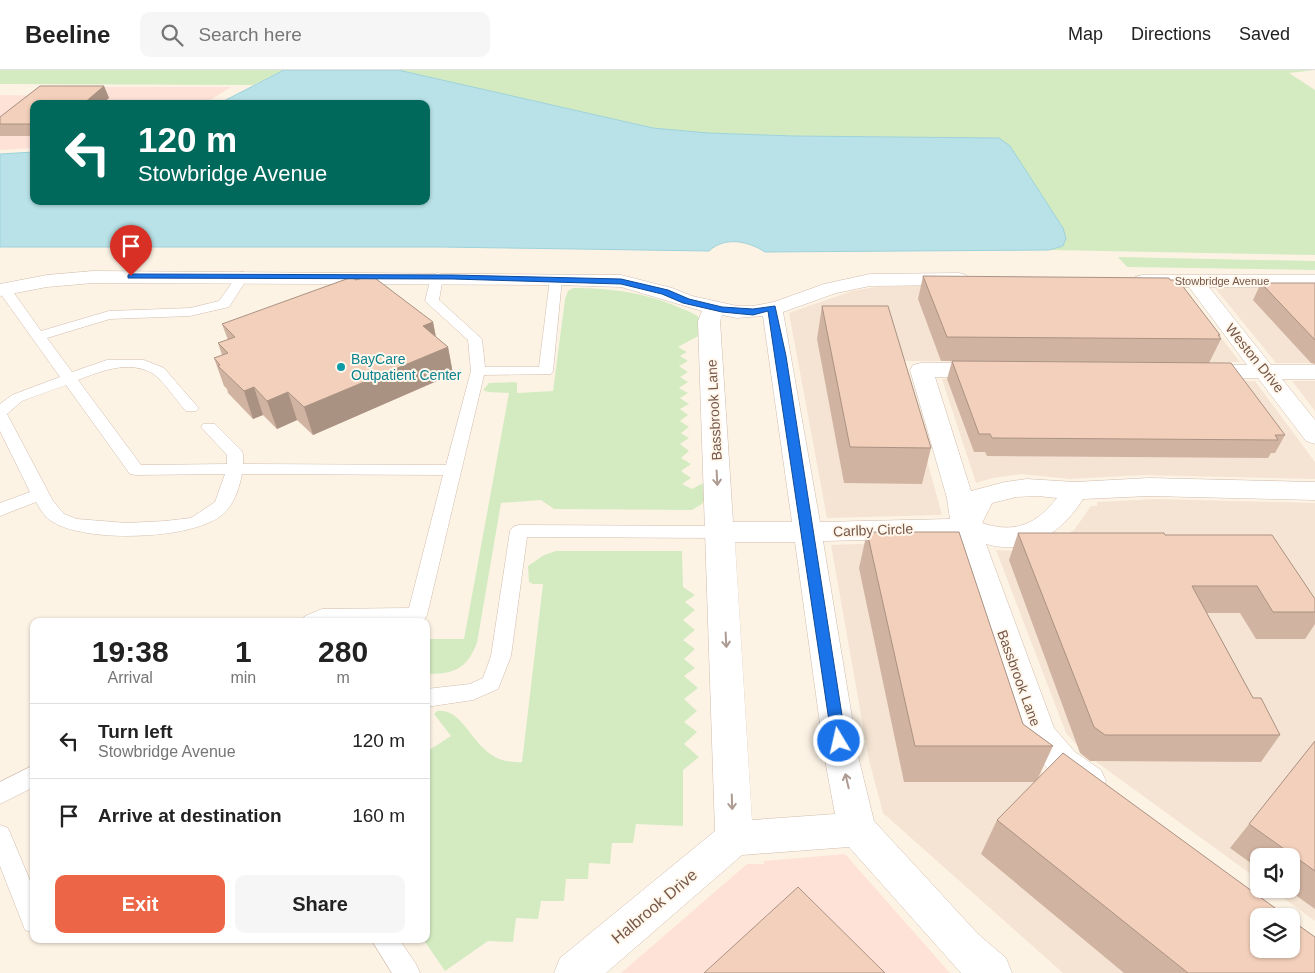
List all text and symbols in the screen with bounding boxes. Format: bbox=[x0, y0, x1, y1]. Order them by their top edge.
search box bbox=[140, 12, 490, 57]
text: Beeline bbox=[25, 21, 110, 48]
icon: search bbox=[158, 21, 186, 49]
text: Search here bbox=[198, 24, 302, 45]
text: Map bbox=[1068, 24, 1103, 44]
text: Directions bbox=[1131, 24, 1211, 44]
text: Saved bbox=[1239, 24, 1290, 44]
icon: left bbox=[55, 120, 120, 185]
text: 120 m bbox=[138, 120, 237, 159]
text: Stowbridge Avenue bbox=[138, 161, 327, 186]
pin bbox=[110, 225, 152, 276]
icon: arrive bbox=[117, 232, 145, 260]
street label: Stowbridge Avenue bbox=[1175, 275, 1269, 287]
street label: Weston Drive bbox=[1222, 320, 1288, 396]
place label: BayCare Outpatient Center bbox=[351, 351, 462, 383]
street label: Bassbrook Lane bbox=[703, 359, 725, 461]
marker: BayCare Outpatient Center bbox=[335, 361, 347, 373]
one-way arrow bbox=[713, 469, 722, 485]
street label: Carlby Circle bbox=[833, 521, 914, 539]
street label: Bassbrook Lane bbox=[994, 628, 1044, 728]
one-way arrow bbox=[721, 632, 731, 648]
text: 19:38 bbox=[92, 635, 169, 668]
text: 1 bbox=[235, 635, 252, 668]
text: 280 bbox=[318, 635, 368, 668]
text: Arrival bbox=[108, 669, 153, 686]
text: min bbox=[230, 669, 256, 686]
text: m bbox=[336, 669, 350, 686]
position arrow bbox=[812, 714, 864, 766]
text: Turn left bbox=[98, 721, 173, 742]
icon: left bbox=[55, 727, 83, 755]
text: 120 m bbox=[352, 730, 405, 751]
text: Stowbridge Avenue bbox=[98, 743, 236, 760]
one-way arrow bbox=[841, 773, 851, 789]
one-way arrow bbox=[728, 794, 737, 810]
icon: arrive bbox=[55, 802, 83, 830]
text: Arrive at destination bbox=[98, 805, 282, 826]
text: 160 m bbox=[352, 805, 405, 826]
map controls bbox=[1250, 848, 1300, 958]
button: sound bbox=[1250, 848, 1300, 898]
street label: Halbrook Drive bbox=[608, 866, 700, 947]
button: Exit bbox=[55, 875, 225, 933]
button: Share bbox=[235, 875, 405, 933]
button: layers bbox=[1250, 908, 1300, 958]

